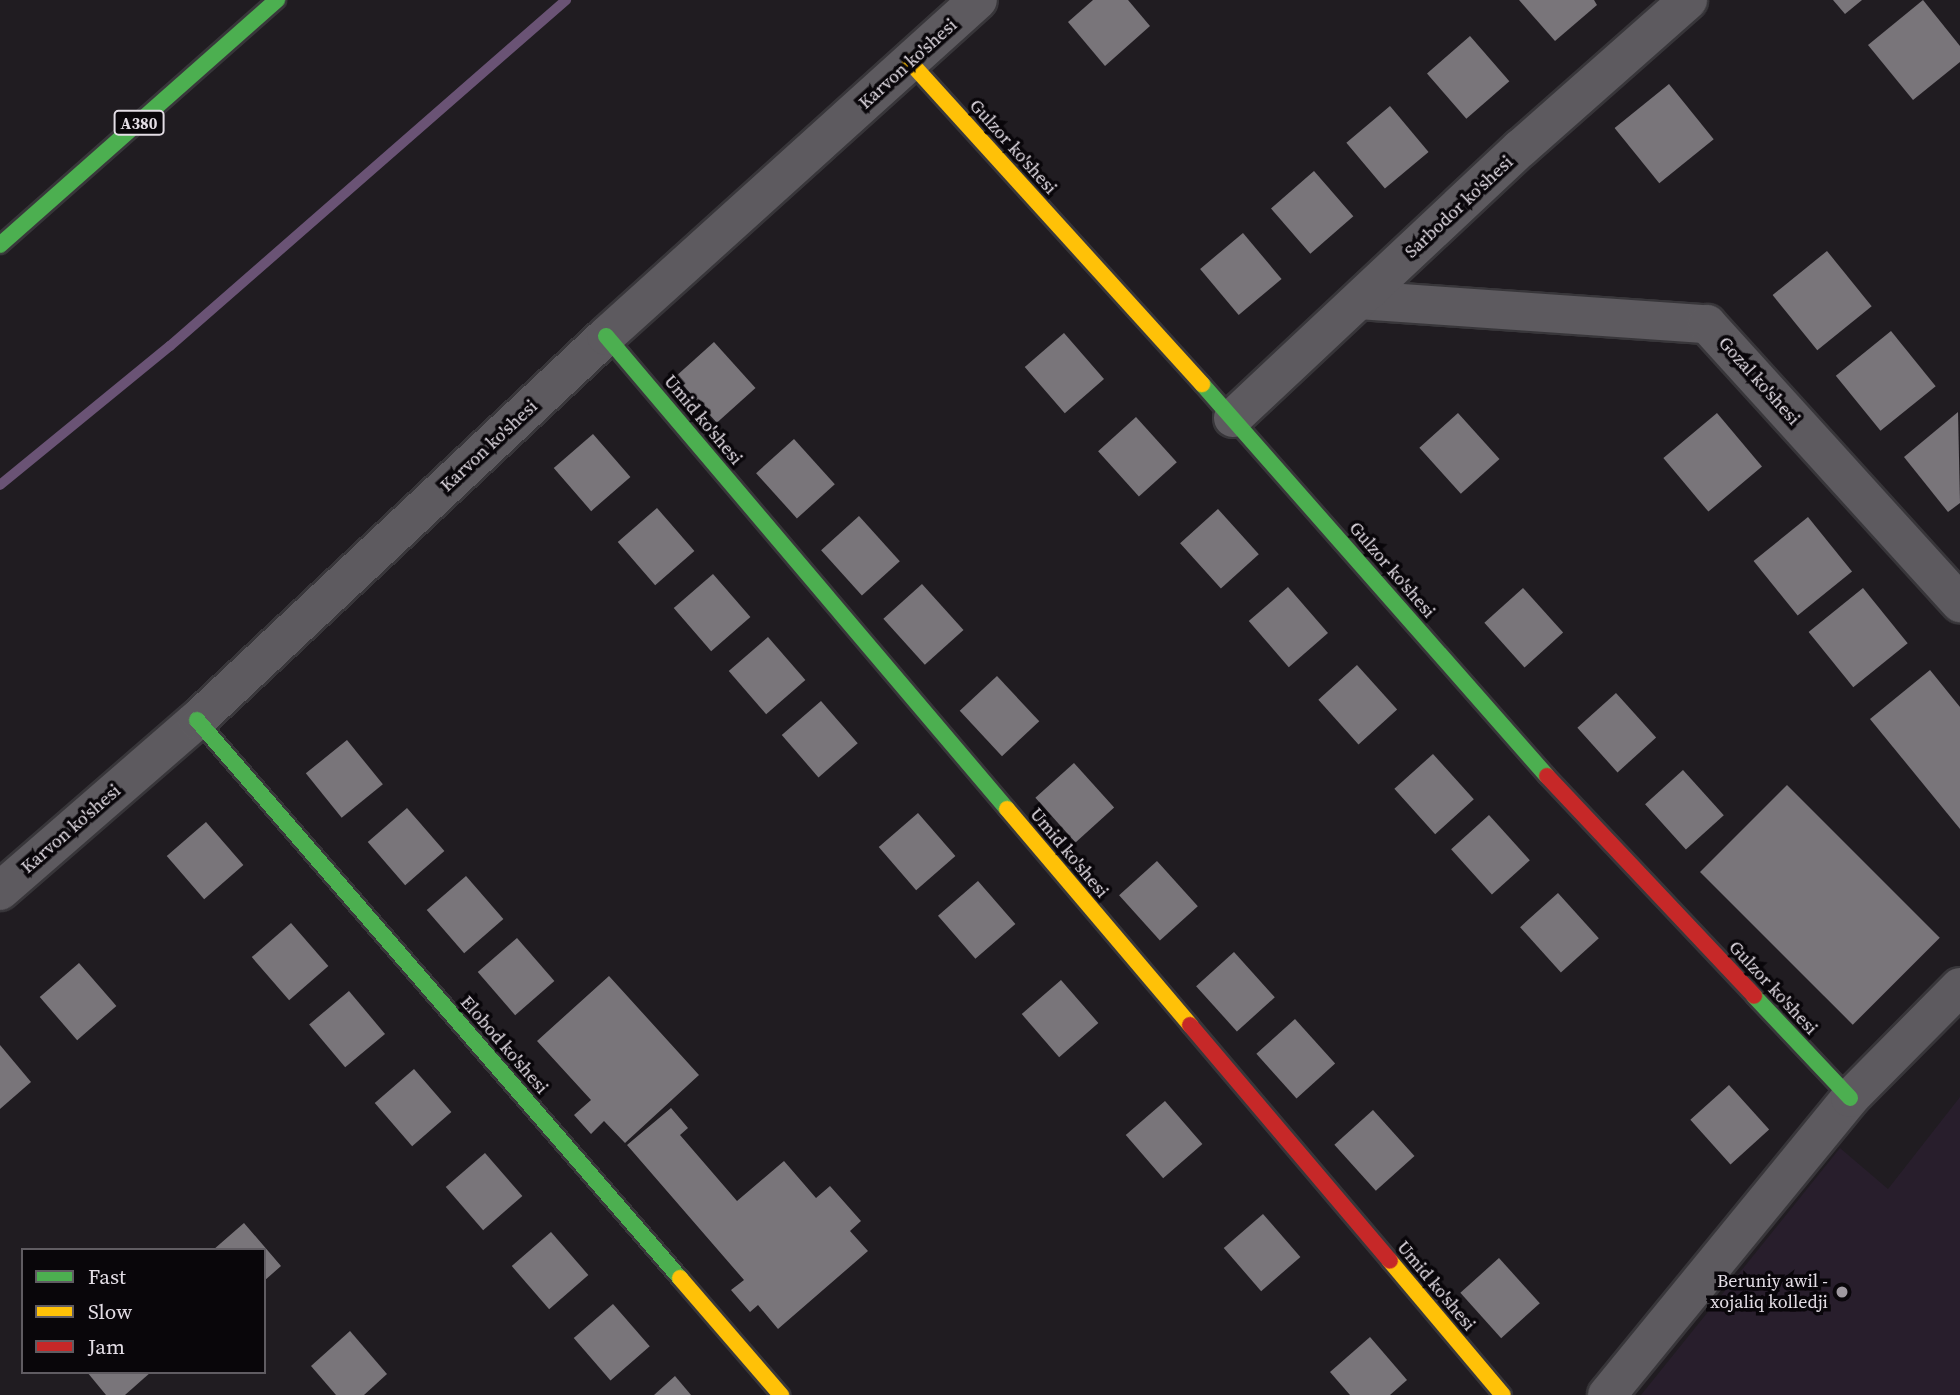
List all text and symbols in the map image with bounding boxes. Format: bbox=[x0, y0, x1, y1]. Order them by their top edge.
street label: Karvon ko'shesi bbox=[854, 14, 962, 114]
street label: Gulzor ko'shesi bbox=[965, 95, 1061, 199]
road number: A380 bbox=[113, 111, 165, 136]
street label: Sarbodor ko'shesi bbox=[1400, 151, 1518, 263]
street label: Gozal ko'shesi bbox=[1714, 332, 1804, 430]
street label: Umid ko'shesi bbox=[659, 371, 747, 469]
street label: Karvon ko'shesi bbox=[436, 396, 542, 496]
street label: Gulzor ko'shesi bbox=[1344, 518, 1440, 622]
street label: Karvon ko'shesi bbox=[17, 780, 125, 878]
street label: Umid ko'shesi bbox=[1025, 804, 1113, 902]
street label: Gulzor ko'shesi bbox=[1724, 937, 1822, 1039]
street label: Elobod ko'shesi bbox=[456, 992, 552, 1098]
street label: Umid ko'shesi bbox=[1392, 1237, 1480, 1335]
legend bbox=[21, 1248, 266, 1374]
text: Fast bbox=[88, 1262, 126, 1291]
place label: Beruniy awil - xojaliq kolledji bbox=[1710, 1271, 1828, 1314]
marker: Beruniy awil - xojaliq kolledji bbox=[1834, 1284, 1850, 1300]
text: Slow bbox=[88, 1297, 132, 1326]
text: Jam bbox=[88, 1332, 125, 1361]

